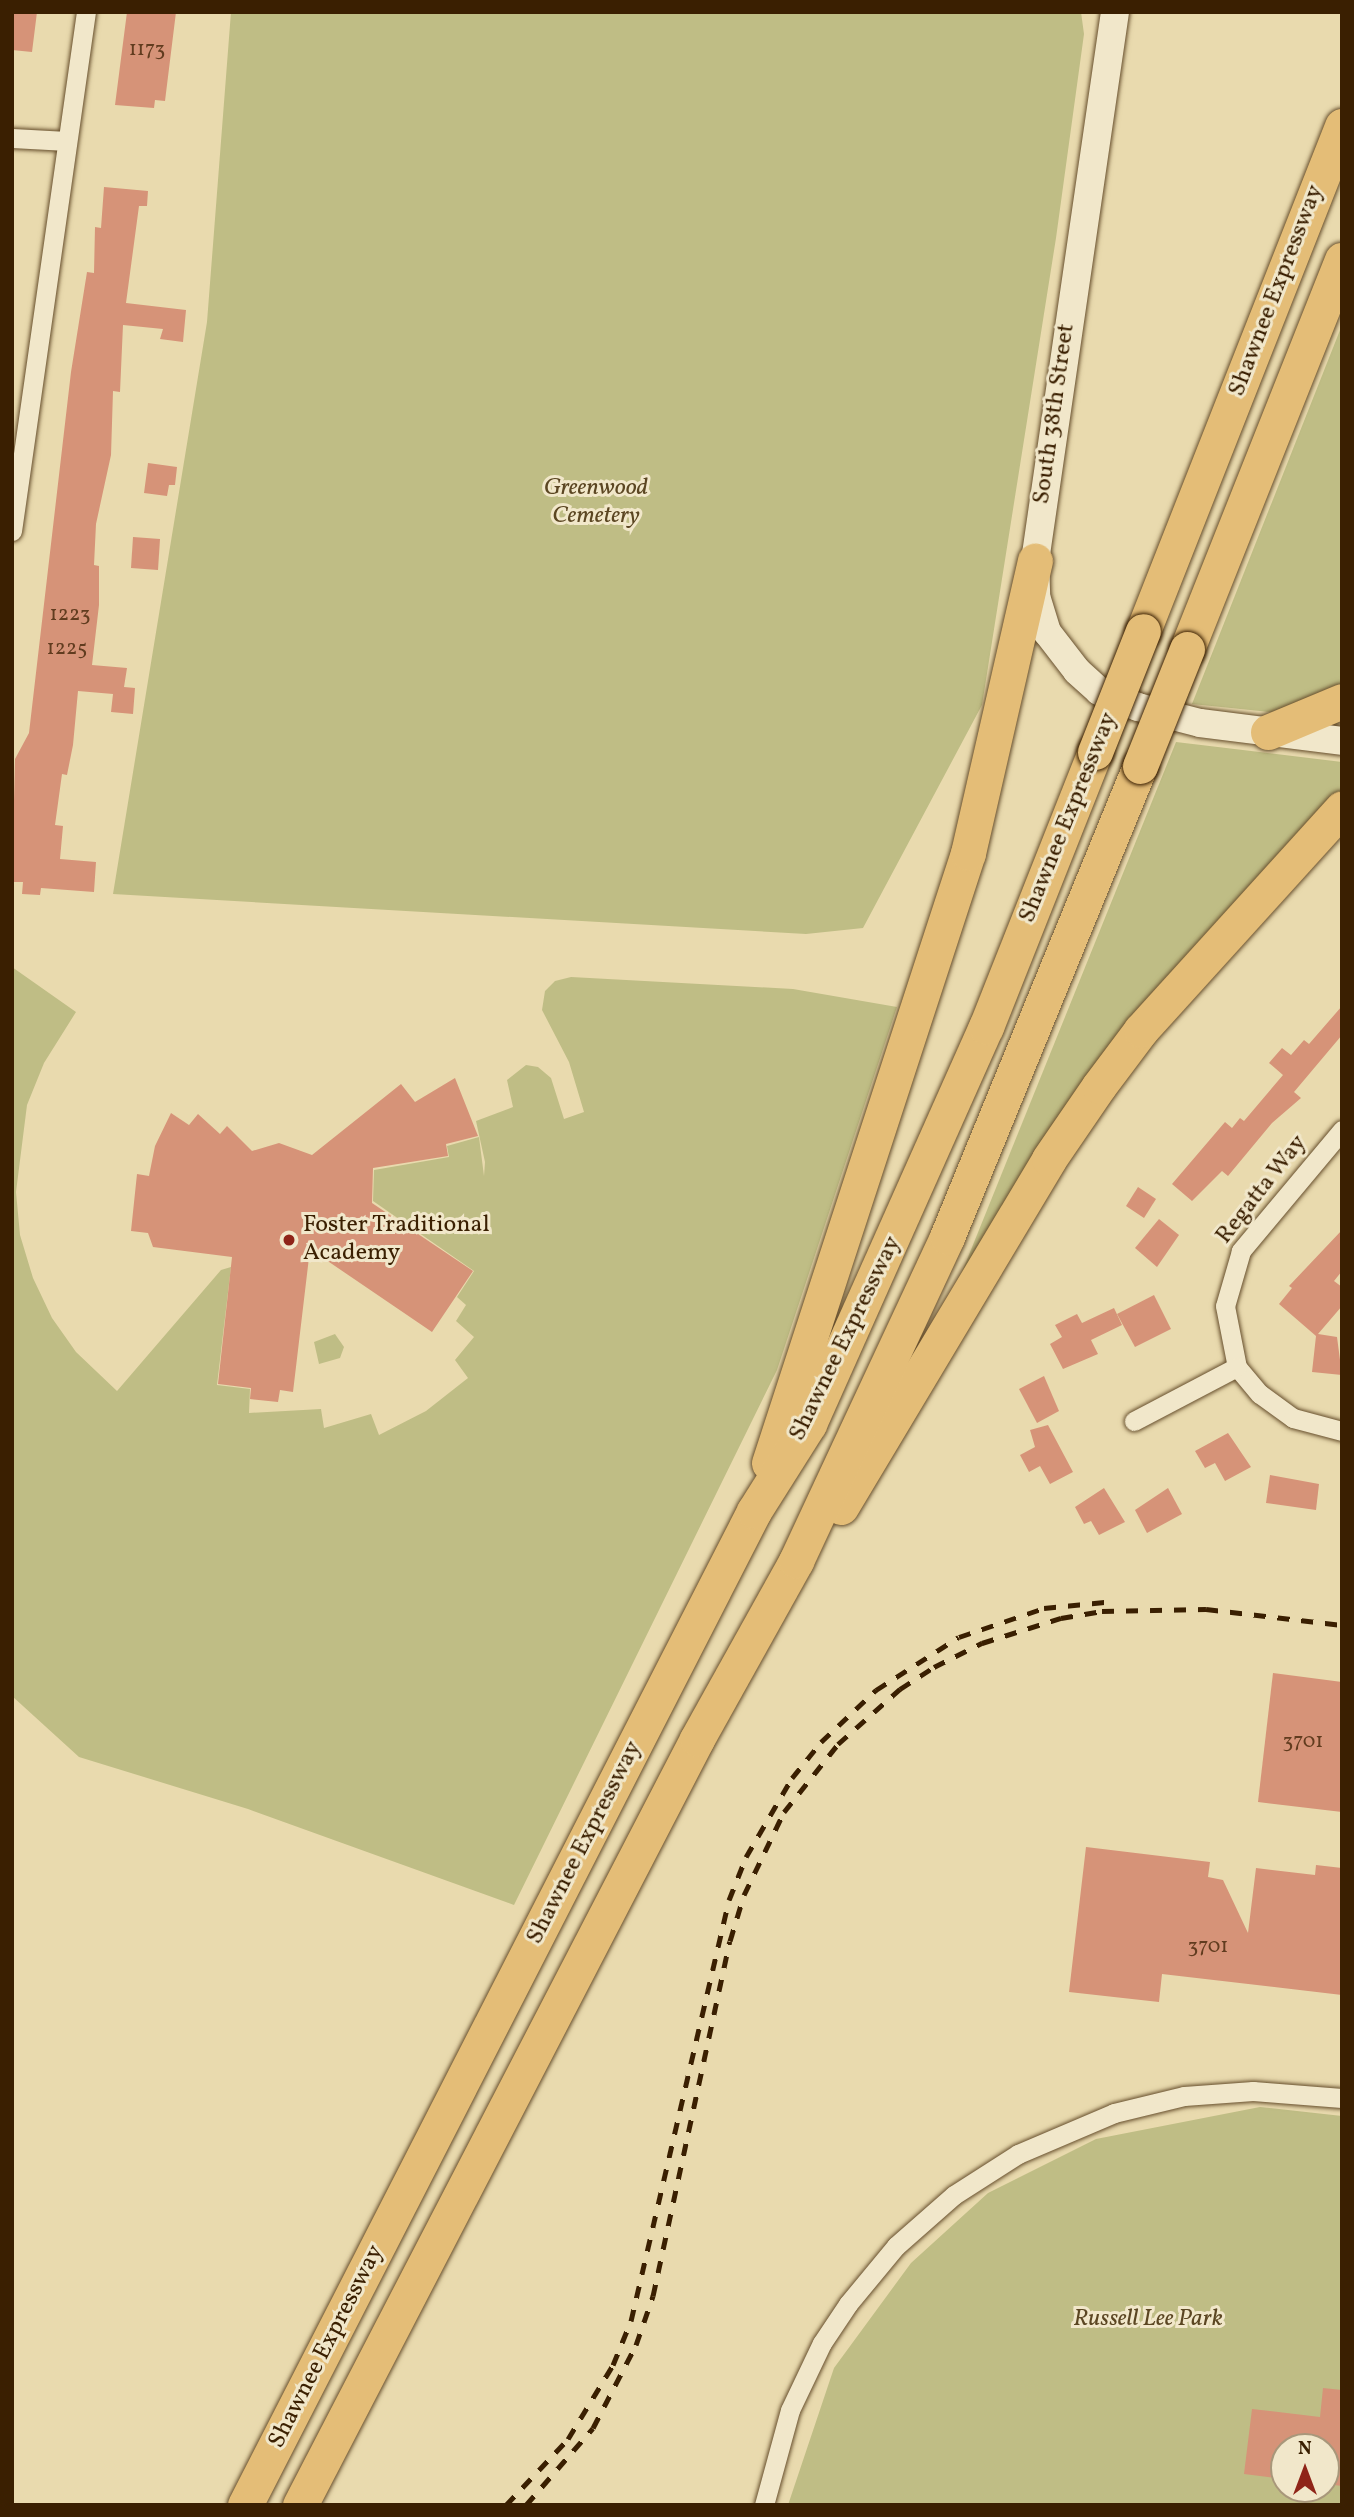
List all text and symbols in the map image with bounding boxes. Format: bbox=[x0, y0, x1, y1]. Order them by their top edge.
house number: 1173 bbox=[129, 37, 165, 63]
street label: Shawnee Expressway bbox=[1223, 181, 1331, 401]
street label: South 38th Street bbox=[1028, 322, 1082, 506]
park label: Greenwood Cemetery bbox=[544, 475, 648, 531]
house number: 1223 bbox=[50, 602, 90, 628]
house number: 1225 bbox=[47, 636, 87, 662]
street label: Shawnee Expressway bbox=[1014, 709, 1124, 927]
street label: Regatta Way bbox=[1210, 1129, 1314, 1251]
place label: Foster Traditional Academy bbox=[303, 1212, 490, 1268]
marker: Foster Traditional Academy bbox=[281, 1232, 297, 1248]
street label: Shawnee Expressway bbox=[784, 1232, 908, 1446]
house number: 3701 bbox=[1283, 1729, 1323, 1755]
street label: Shawnee Expressway bbox=[521, 1737, 649, 1949]
house number: 3701 bbox=[1188, 1934, 1228, 1960]
street label: Shawnee Expressway bbox=[263, 2241, 391, 2453]
park label: Russell Lee Park bbox=[1073, 2306, 1223, 2334]
north arrow bbox=[1270, 2433, 1340, 2503]
text: N bbox=[1298, 2436, 1312, 2462]

